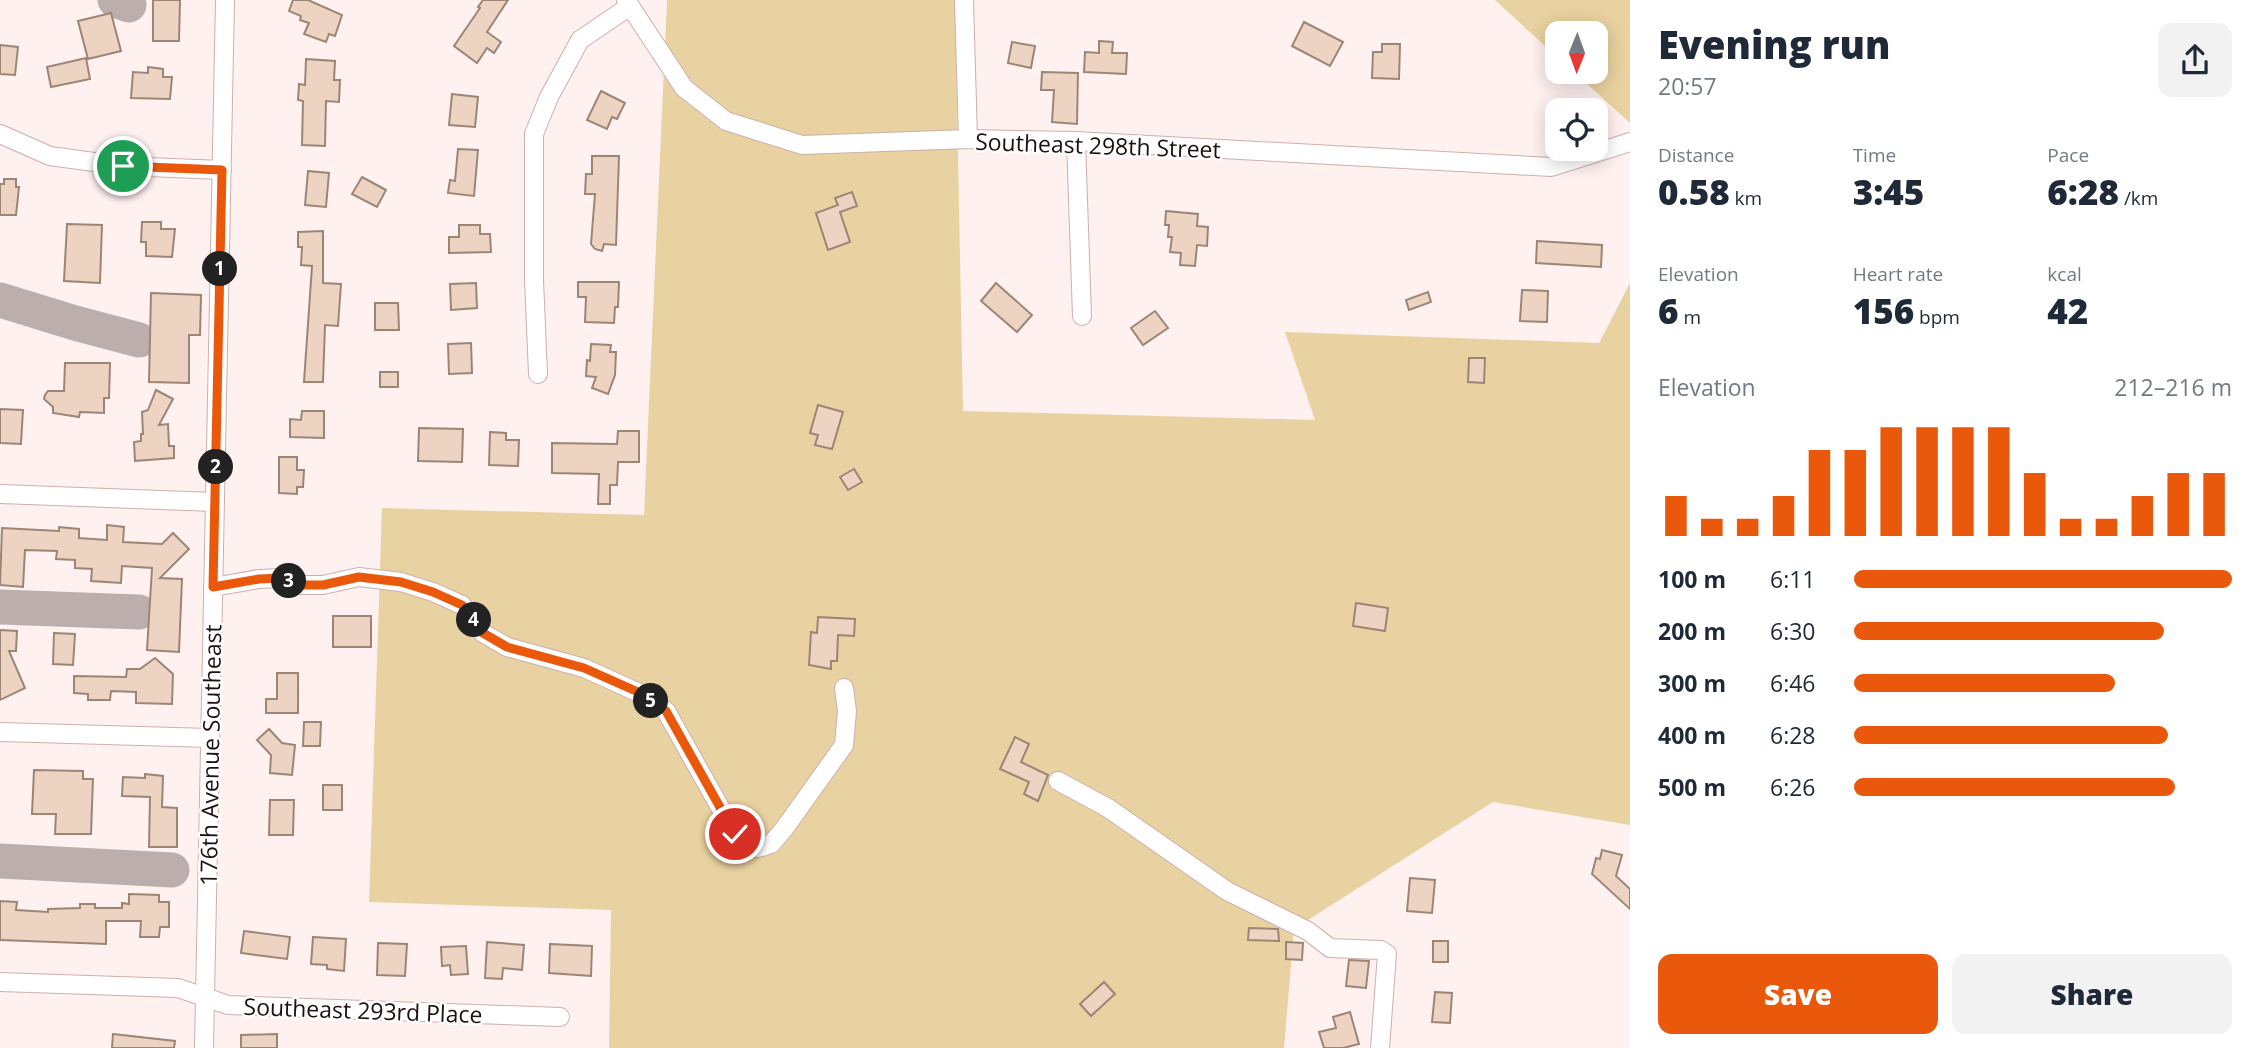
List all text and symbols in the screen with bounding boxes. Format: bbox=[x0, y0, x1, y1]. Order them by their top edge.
text: Evening run bbox=[1658, 18, 1890, 70]
north arrow bbox=[1545, 21, 1608, 84]
map controls bbox=[1545, 21, 1608, 161]
button: share bbox=[2158, 23, 2232, 97]
text: 20:57 bbox=[1658, 70, 1717, 102]
button: locate bbox=[1545, 98, 1608, 161]
street label: Southeast 298th Street bbox=[975, 125, 1221, 165]
pin bbox=[93, 136, 153, 196]
text: Distance bbox=[1658, 142, 1734, 168]
text: Time bbox=[1853, 142, 1896, 168]
text: Pace bbox=[2047, 142, 2089, 168]
icon: arrive bbox=[104, 147, 142, 185]
text: 0.58 bbox=[1658, 168, 1730, 215]
text: 3:45 bbox=[1853, 168, 1924, 215]
text: 6:28 bbox=[2047, 168, 2119, 215]
text: km bbox=[1730, 185, 1762, 211]
text: /km bbox=[2119, 185, 2158, 211]
pin: 1 bbox=[202, 252, 238, 286]
text: 1 bbox=[214, 255, 225, 281]
text: Elevation bbox=[1658, 261, 1739, 287]
text: Heart rate bbox=[1853, 261, 1943, 287]
text: kcal bbox=[2047, 261, 2082, 287]
text: 6 bbox=[1658, 287, 1679, 334]
text: 156 bbox=[1853, 287, 1914, 334]
text: 42 bbox=[2047, 287, 2088, 334]
text: m bbox=[1679, 304, 1701, 330]
text: bpm bbox=[1914, 304, 1960, 330]
text: Elevation bbox=[1658, 371, 1756, 403]
text: 212–216 m bbox=[2114, 371, 2232, 403]
pin: 2 bbox=[198, 449, 234, 484]
text: 2 bbox=[210, 453, 221, 479]
text: 100 m bbox=[1658, 563, 1726, 595]
text: 6:11 bbox=[1770, 563, 1816, 595]
pin: 3 bbox=[272, 564, 306, 598]
text: 3 bbox=[283, 567, 294, 593]
pin: 4 bbox=[456, 602, 491, 638]
text: 4 bbox=[468, 606, 479, 632]
text: 200 m bbox=[1658, 615, 1726, 647]
text: 6:30 bbox=[1770, 615, 1816, 647]
street label: 176th Avenue Southeast bbox=[192, 624, 228, 886]
text: 300 m bbox=[1658, 667, 1726, 699]
text: 6:46 bbox=[1770, 667, 1816, 699]
pin: 5 bbox=[634, 684, 668, 718]
text: 5 bbox=[645, 687, 656, 713]
text: 400 m bbox=[1658, 719, 1726, 751]
text: 6:28 bbox=[1770, 719, 1816, 751]
text: 500 m bbox=[1658, 771, 1726, 803]
text: 6:26 bbox=[1770, 771, 1816, 803]
pin bbox=[705, 804, 765, 864]
icon: check bbox=[716, 815, 754, 853]
button: Save bbox=[1658, 954, 1938, 1034]
button: Share bbox=[1952, 954, 2232, 1034]
street label: Southeast 293rd Place bbox=[243, 990, 483, 1030]

